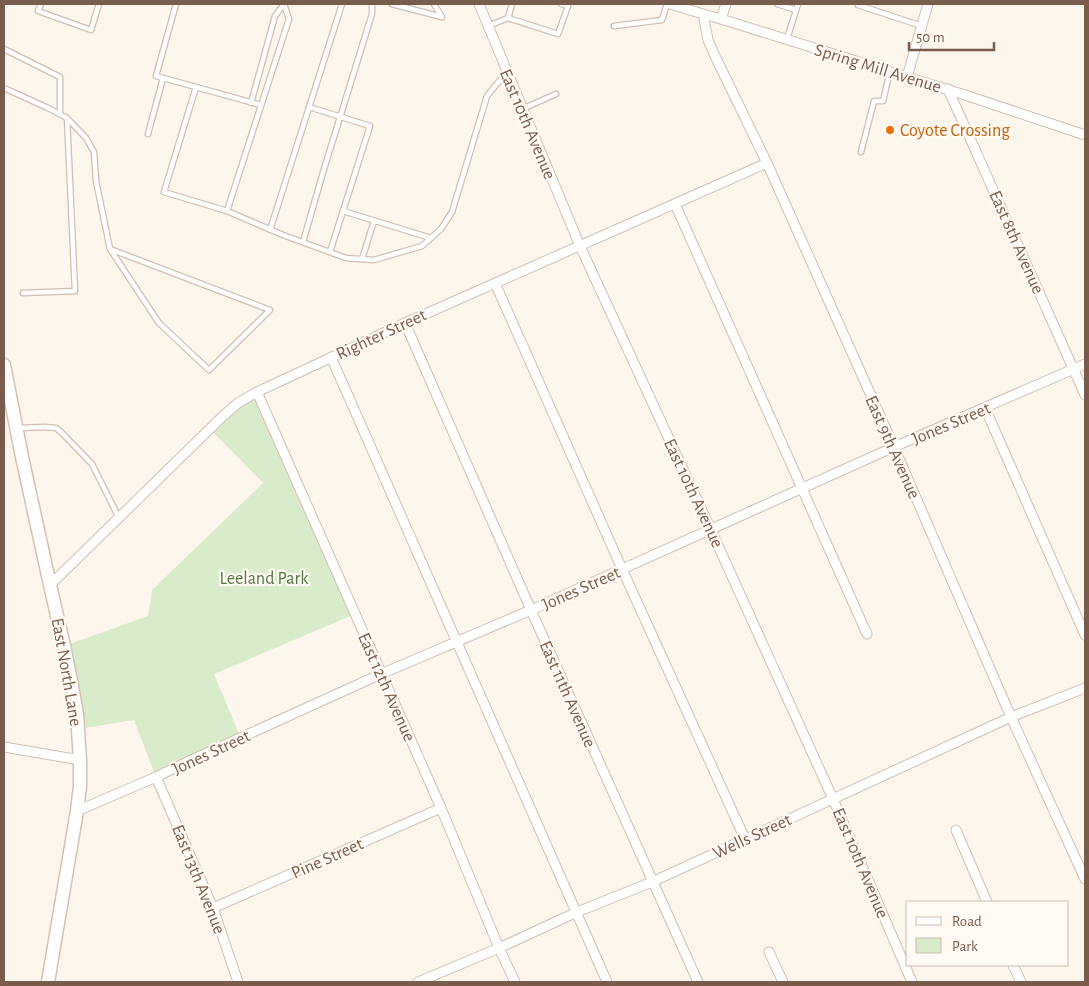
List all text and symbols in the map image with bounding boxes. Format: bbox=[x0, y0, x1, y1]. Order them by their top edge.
scale bar bbox=[909, 20, 994, 52]
text: 50 m bbox=[916, 30, 945, 45]
street label: Spring Mill Avenue bbox=[812, 41, 943, 97]
street label: East 10th Avenue bbox=[496, 66, 558, 182]
place label: Coyote Crossing bbox=[900, 122, 1010, 140]
marker: Coyote Crossing bbox=[884, 124, 896, 136]
street label: East 8th Avenue bbox=[985, 188, 1047, 297]
street label: Righter Street bbox=[333, 306, 430, 364]
street label: East 9th Avenue bbox=[861, 393, 923, 502]
street label: Jones Street bbox=[909, 399, 994, 449]
street label: East 10th Avenue bbox=[660, 436, 726, 551]
street label: Jones Street bbox=[540, 564, 623, 614]
park label: Leeland Park bbox=[219, 570, 309, 588]
street label: East North Lane bbox=[48, 617, 84, 728]
street label: East 12th Avenue bbox=[354, 630, 418, 744]
street label: East 11th Avenue bbox=[535, 638, 599, 751]
street label: Jones Street bbox=[170, 727, 253, 779]
street label: East 10th Avenue bbox=[829, 805, 891, 921]
street label: Wells Street bbox=[710, 811, 795, 863]
street label: East 13th Avenue bbox=[168, 822, 228, 937]
street label: Pine Street bbox=[289, 835, 366, 883]
legend bbox=[906, 901, 1069, 966]
text: Road bbox=[952, 914, 982, 929]
text: Park bbox=[952, 939, 978, 954]

